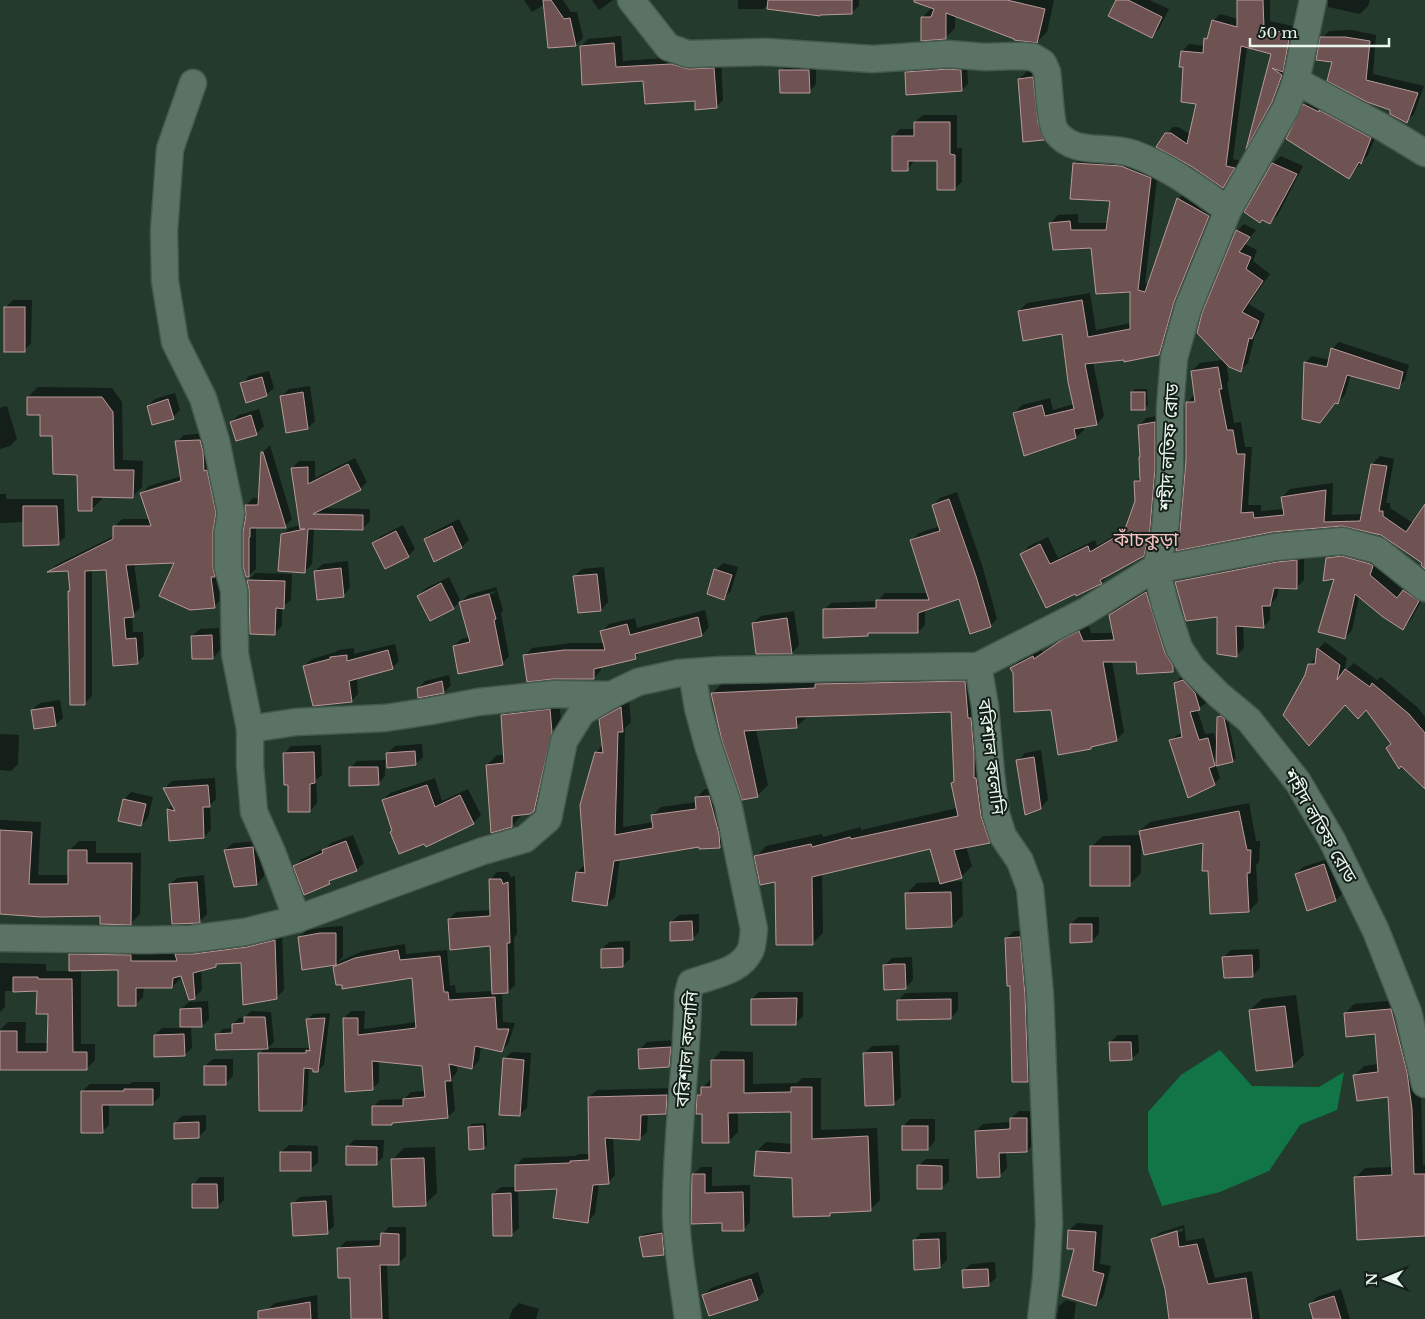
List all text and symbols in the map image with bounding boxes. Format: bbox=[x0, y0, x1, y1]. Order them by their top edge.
scale bar bbox=[1250, 15, 1389, 47]
text: 50 m bbox=[1258, 23, 1298, 42]
street label: শহীদ লতিফ রোড bbox=[1155, 383, 1183, 512]
district label: কাঁচকুড়া bbox=[1113, 528, 1179, 551]
street label: বরিশাল কলোনি bbox=[973, 697, 1009, 817]
street label: শহীদ লতিফ রোড bbox=[1278, 764, 1361, 887]
street label: বরিশাল কলোনি bbox=[671, 989, 703, 1109]
north arrow bbox=[1360, 1254, 1410, 1304]
text: N bbox=[1363, 1272, 1381, 1286]

